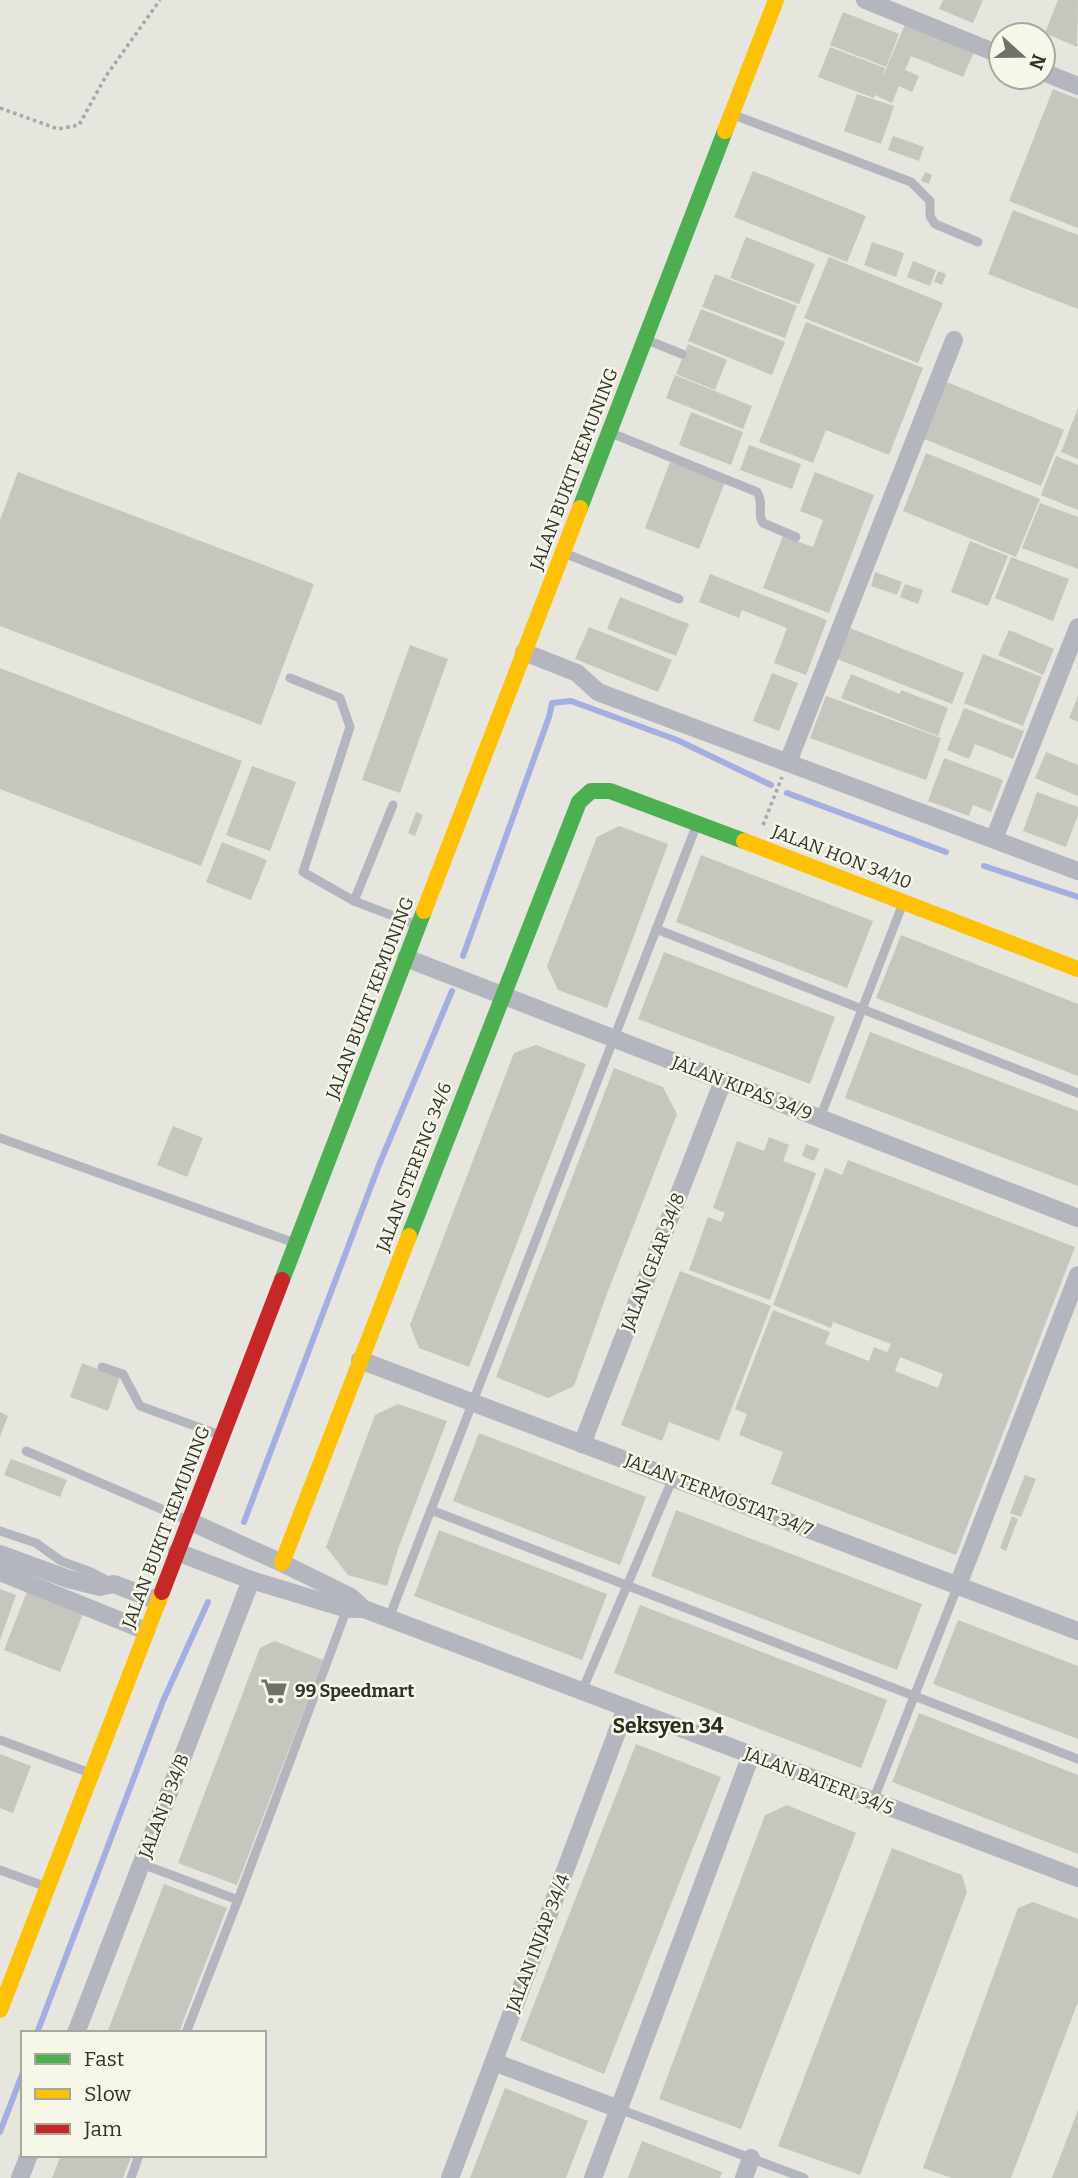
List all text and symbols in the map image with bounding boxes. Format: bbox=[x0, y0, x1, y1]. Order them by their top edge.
north arrow bbox=[987, 21, 1057, 91]
text: N bbox=[1024, 51, 1051, 73]
street label: JALAN BUKIT KEMUNING bbox=[525, 365, 623, 574]
street label: JALAN HON 34/10 bbox=[768, 820, 915, 894]
street label: JALAN BUKIT KEMUNING bbox=[321, 894, 419, 1103]
street label: JALAN KIPAS 34/9 bbox=[668, 1051, 815, 1125]
street label: JALAN STERENG 34/6 bbox=[371, 1079, 456, 1256]
street label: JALAN GEAR 34/8 bbox=[616, 1190, 689, 1335]
street label: JALAN BUKIT KEMUNING bbox=[117, 1423, 215, 1632]
street label: JALAN TERMOSTAT 34/7 bbox=[621, 1449, 816, 1541]
supermarket icon: 99 Speedmart bbox=[259, 1676, 289, 1706]
place label: 99 Speedmart bbox=[295, 1680, 414, 1702]
district label: Seksyen 34 bbox=[612, 1713, 724, 1739]
street label: JALAN BATERI 34/5 bbox=[740, 1742, 897, 1820]
street label: JALAN B 34/B bbox=[134, 1751, 194, 1862]
street label: JALAN INJAP 34/4 bbox=[501, 1870, 575, 2016]
legend bbox=[21, 2031, 266, 2157]
text: Fast bbox=[84, 2046, 125, 2072]
text: Slow bbox=[84, 2081, 131, 2107]
text: Jam bbox=[83, 2116, 122, 2142]

